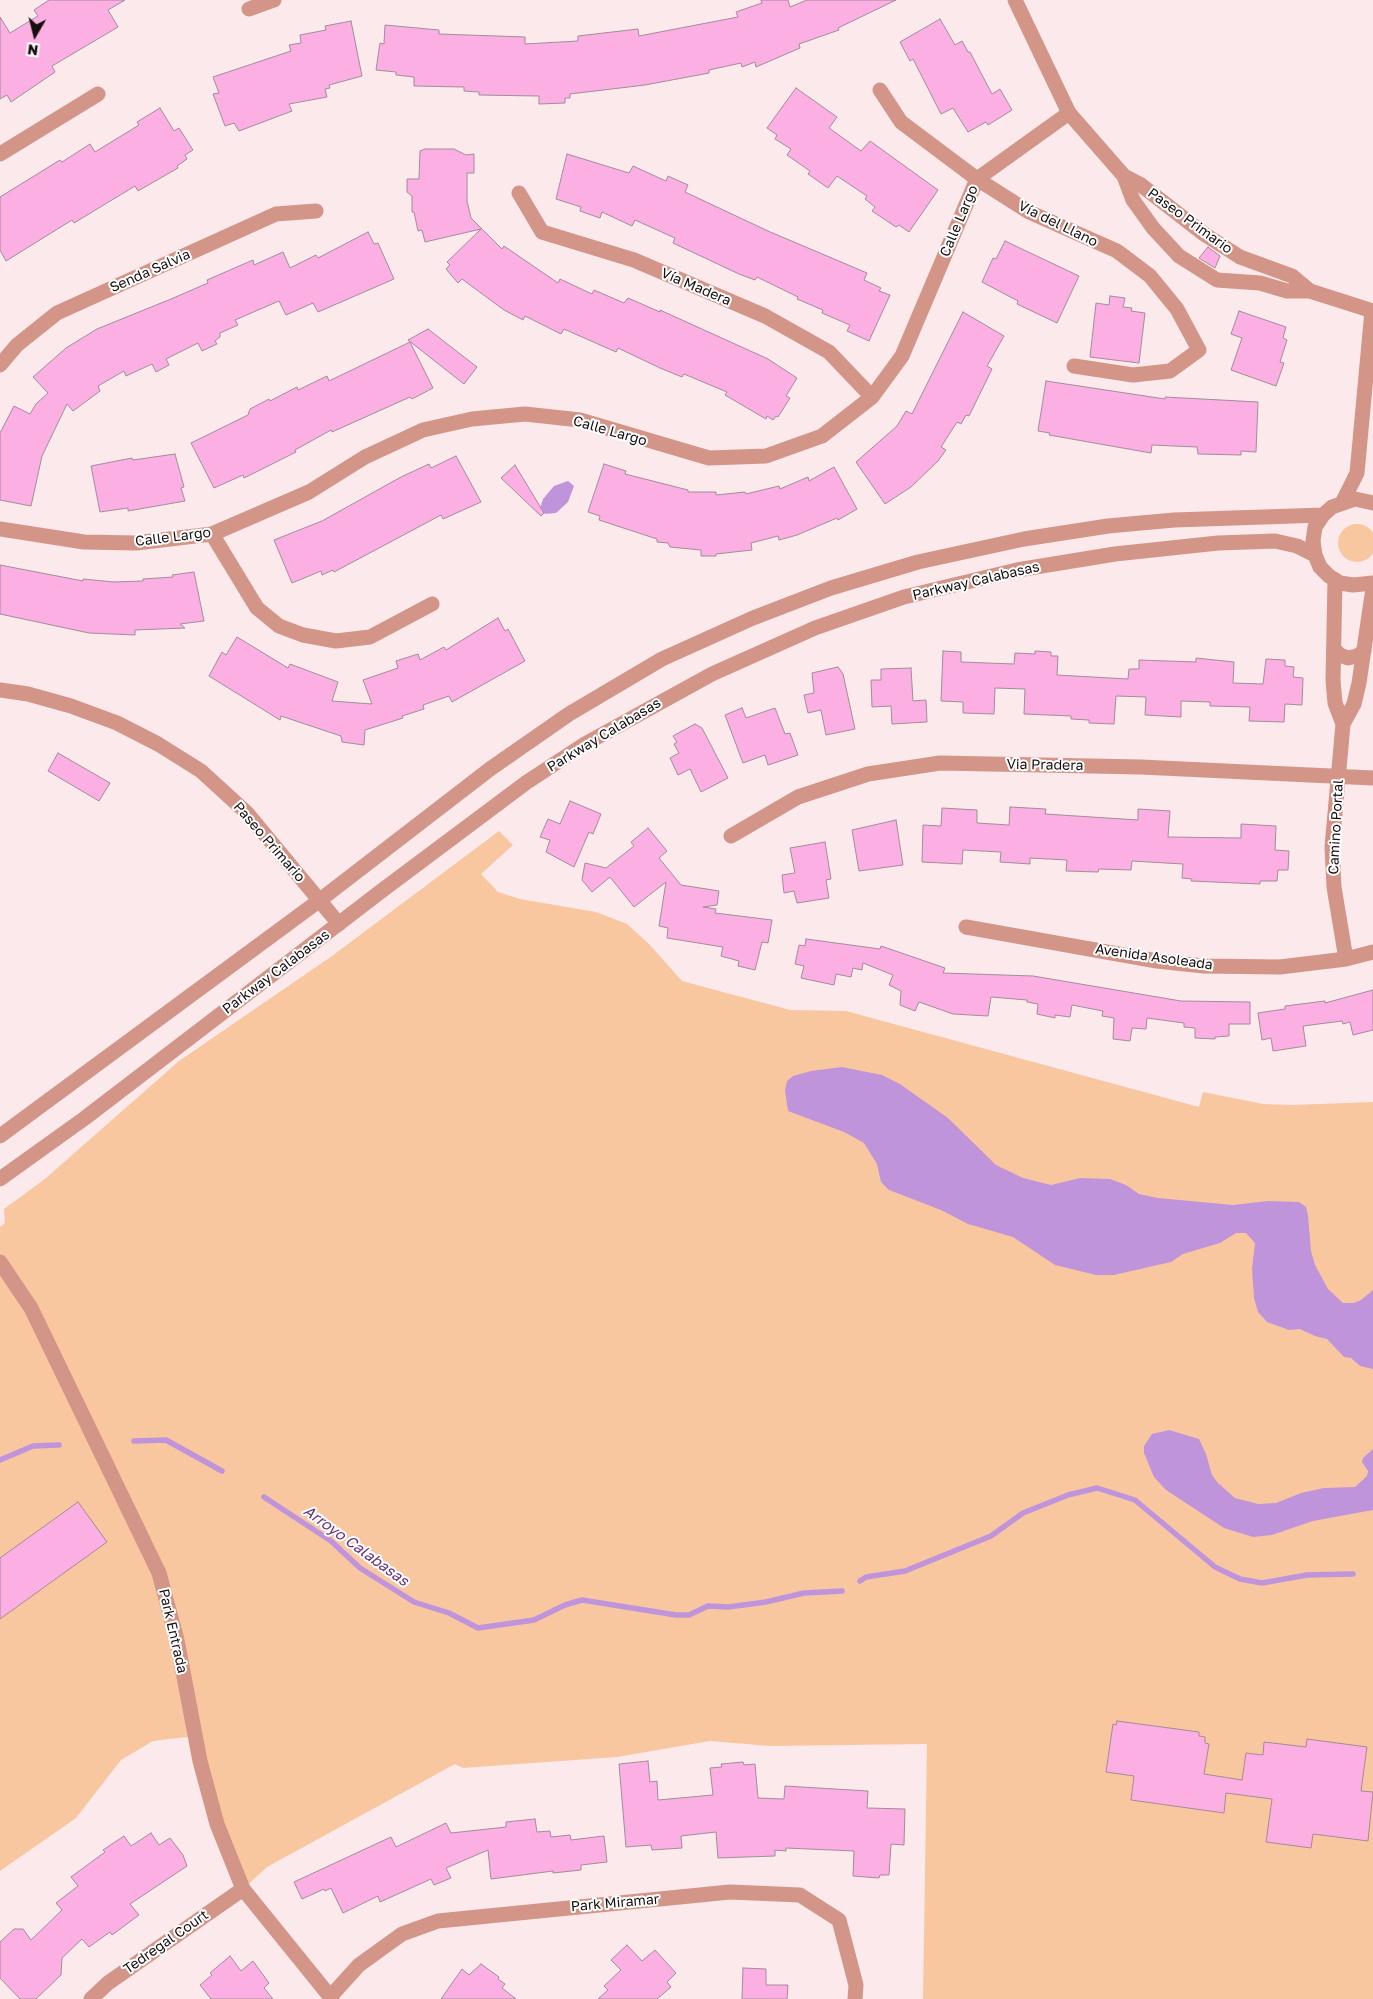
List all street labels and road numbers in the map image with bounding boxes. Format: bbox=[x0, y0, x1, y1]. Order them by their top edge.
street label: Calle Largo bbox=[936, 183, 982, 259]
street label: Paseo Primario bbox=[1144, 185, 1236, 257]
street label: Vía del Llano bbox=[1015, 197, 1101, 251]
street label: Senda Salvia bbox=[107, 246, 193, 296]
street label: Vía Madera bbox=[658, 265, 734, 309]
street label: Calle Largo bbox=[571, 412, 649, 450]
street label: Calle Largo bbox=[134, 524, 212, 550]
street label: Parkway Calabasas bbox=[911, 558, 1041, 604]
street label: Parkway Calabasas bbox=[544, 694, 664, 776]
street label: Via Pradera bbox=[1006, 756, 1084, 774]
street label: Camino Portal bbox=[1325, 779, 1347, 875]
street label: Paseo Primario bbox=[230, 798, 308, 886]
street label: Parkway Calabasas bbox=[219, 926, 333, 1018]
street label: Avenida Asoleada bbox=[1094, 940, 1214, 974]
street label: Park Entrada bbox=[155, 1587, 191, 1675]
street label: Park Miramar bbox=[570, 1891, 660, 1915]
street label: Tedregal Court bbox=[120, 1906, 212, 1978]

